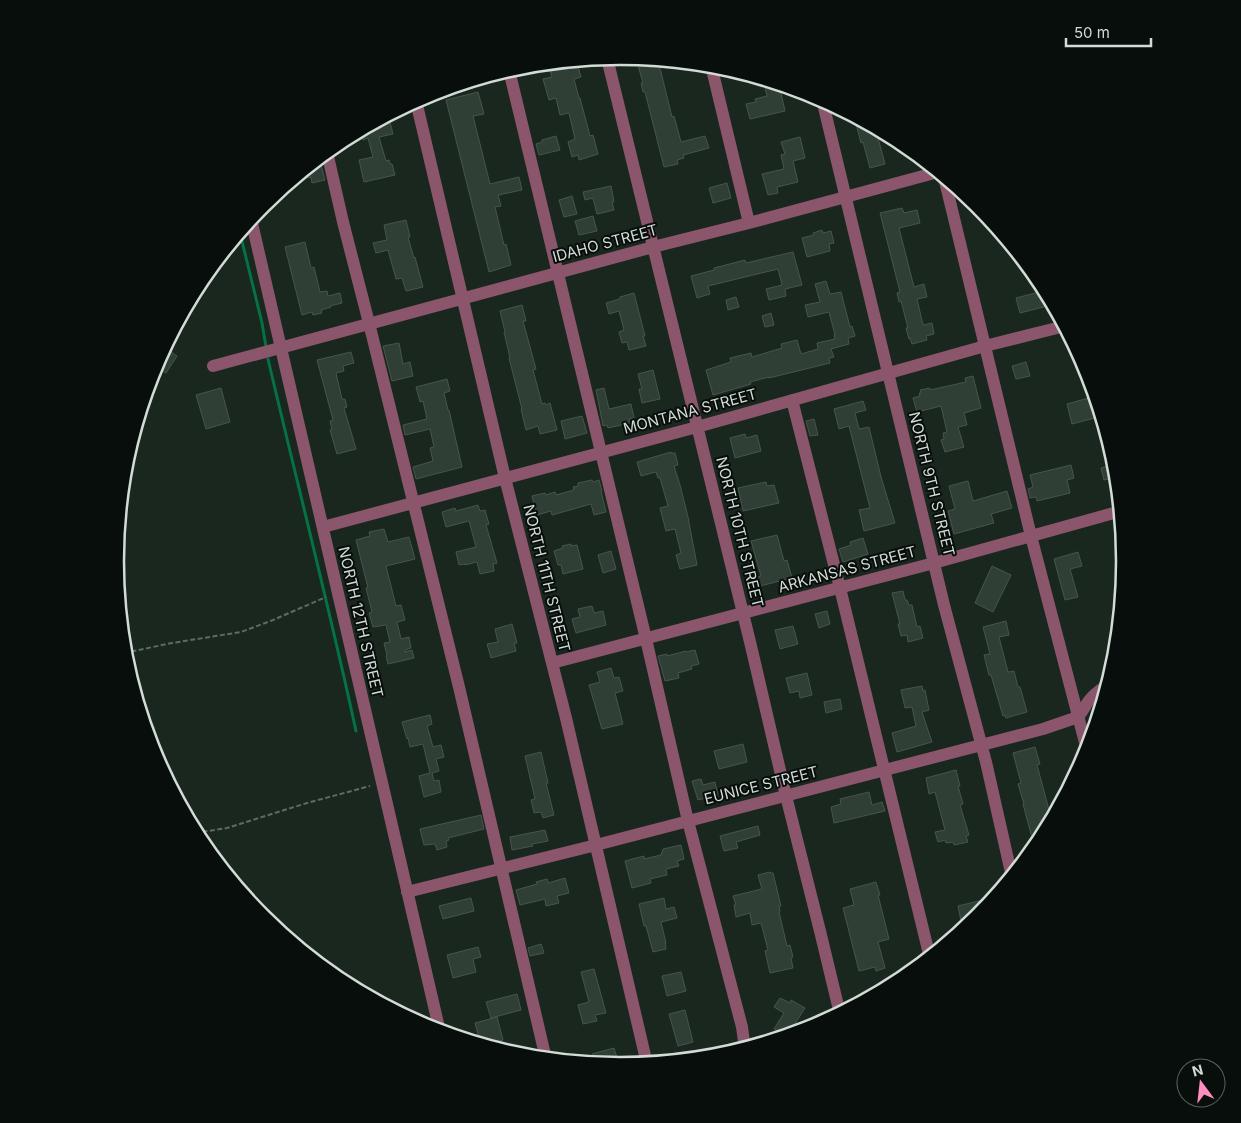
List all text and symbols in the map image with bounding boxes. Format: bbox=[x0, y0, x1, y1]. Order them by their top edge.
scale bar bbox=[1066, 15, 1151, 47]
text: 50 m bbox=[1074, 23, 1110, 42]
street label: IDAHO STREET bbox=[550, 220, 660, 266]
street label: MONTANA STREET bbox=[621, 384, 759, 438]
street label: NORTH 9TH STREET bbox=[905, 410, 959, 558]
street label: NORTH 10TH STREET bbox=[712, 455, 768, 609]
street label: NORTH 11TH STREET bbox=[519, 502, 575, 654]
street label: ARKANSAS STREET bbox=[776, 541, 918, 597]
street label: NORTH 12TH STREET bbox=[334, 545, 388, 699]
street label: EUNICE STREET bbox=[702, 762, 820, 808]
north arrow bbox=[1176, 1058, 1226, 1108]
text: N bbox=[1190, 1060, 1205, 1080]

